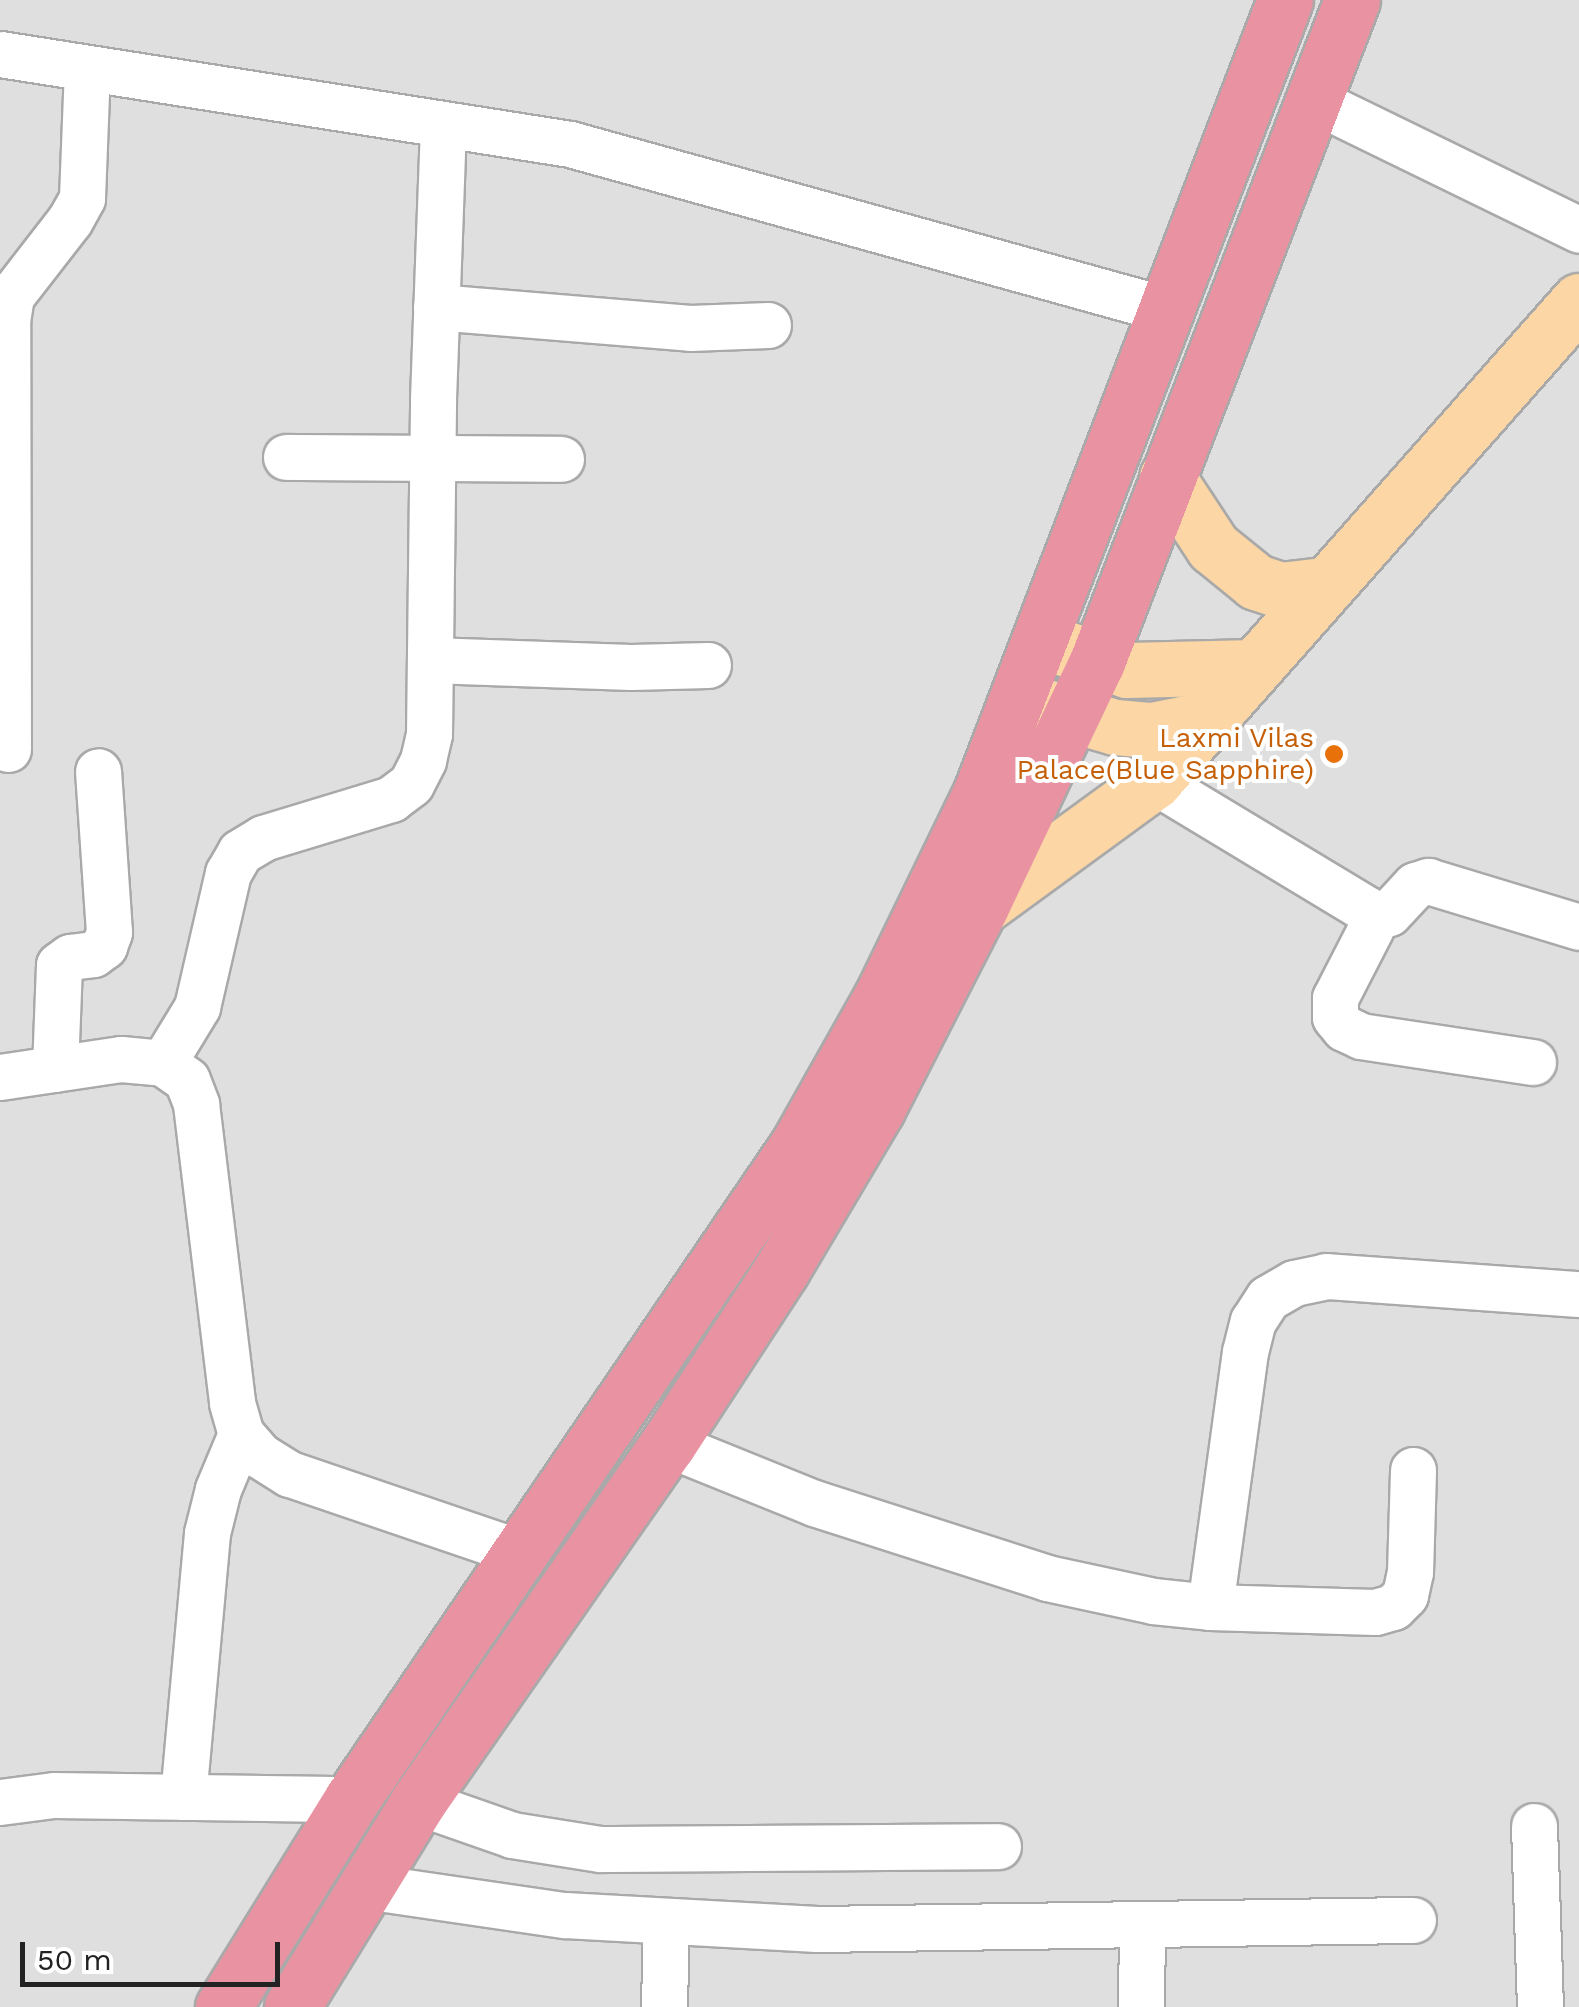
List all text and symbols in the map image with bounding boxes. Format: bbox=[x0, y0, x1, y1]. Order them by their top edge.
place label: Laxmi Vilas Palace(Blue Sapphire) bbox=[1017, 721, 1314, 787]
marker: Laxmi Vilas Palace(Blue Sapphire) bbox=[1323, 743, 1345, 765]
scale bar bbox=[25, 1922, 285, 1984]
text: 50 m bbox=[37, 1942, 112, 1977]

